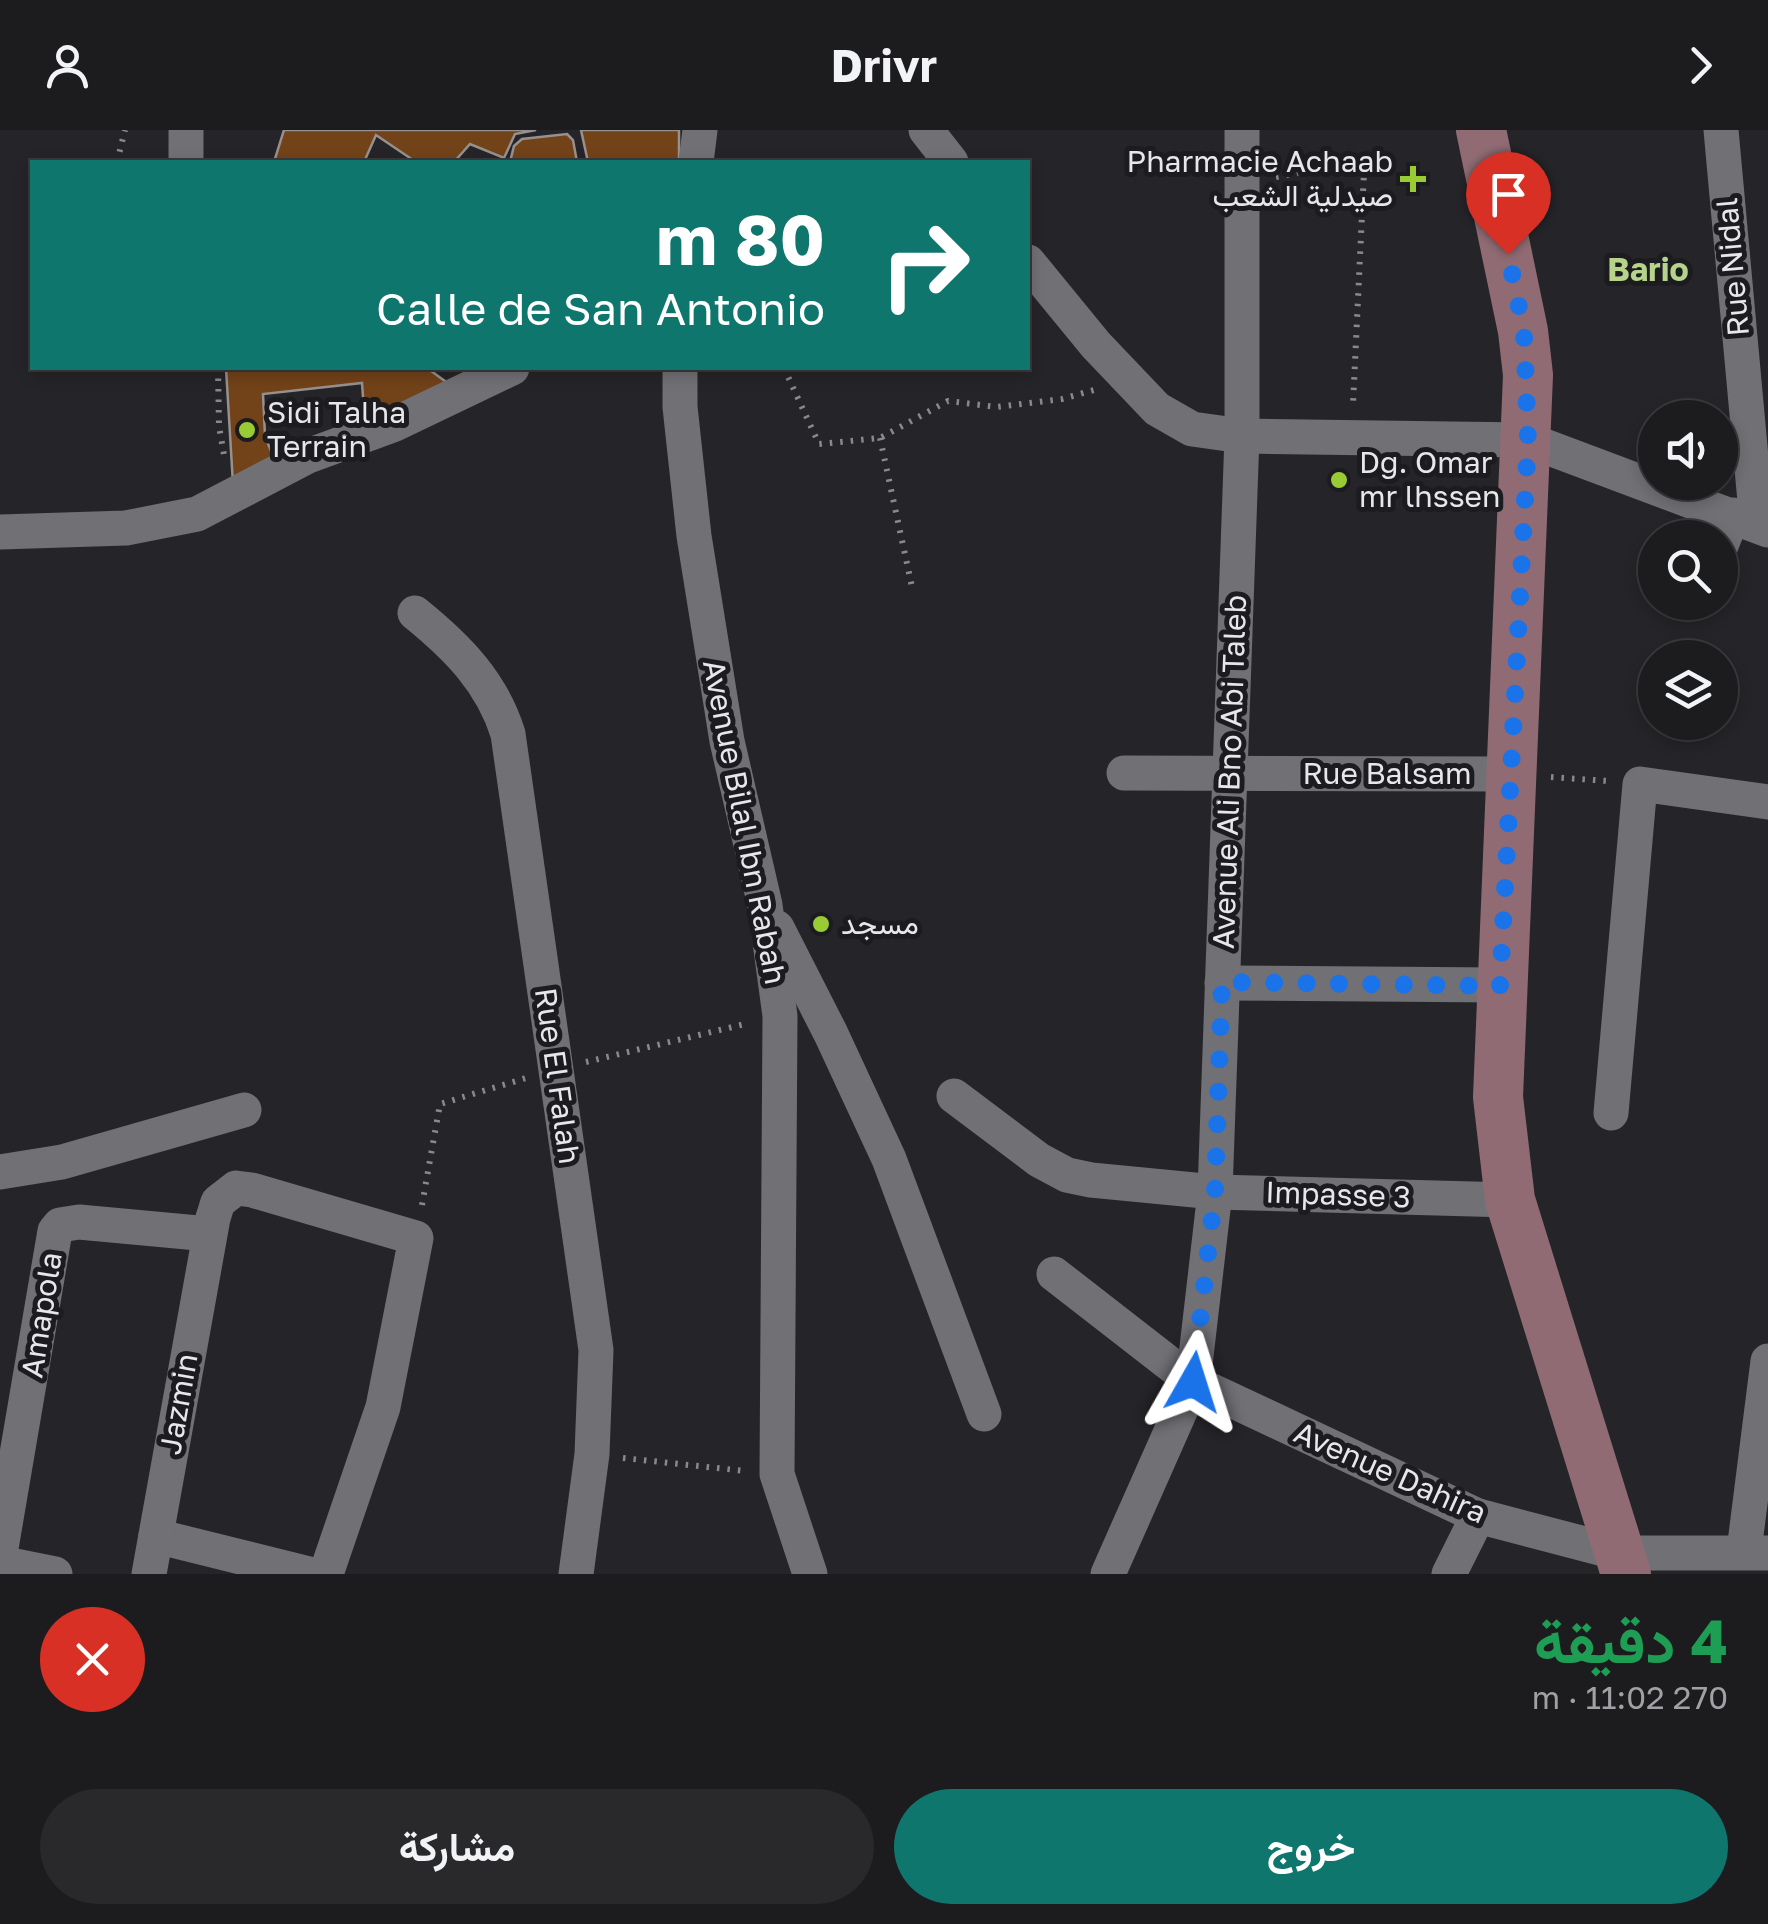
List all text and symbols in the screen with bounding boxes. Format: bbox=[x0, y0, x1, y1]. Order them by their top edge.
icon: person bbox=[40, 38, 95, 93]
text: Drivr bbox=[831, 38, 937, 92]
icon: forward bbox=[1673, 38, 1728, 93]
place label: Pharmacie Achaab صيدلية الشعب bbox=[1127, 143, 1393, 213]
pin bbox=[1466, 152, 1551, 255]
icon: arrive bbox=[1481, 167, 1536, 222]
marker: Pharmacie Achaab صيدلية الشعب bbox=[1402, 168, 1424, 190]
text: 80 m bbox=[656, 196, 825, 280]
street label: Rue Nidal bbox=[1708, 196, 1756, 338]
icon: right bbox=[860, 200, 990, 330]
district label: Bario bbox=[1607, 250, 1689, 288]
text: Calle de San Antonio bbox=[376, 281, 825, 335]
place label: Sidi Talha Terrain bbox=[267, 394, 406, 464]
map controls bbox=[1638, 400, 1738, 740]
button: sound bbox=[1638, 400, 1738, 500]
marker: Sidi Talha Terrain bbox=[236, 419, 258, 441]
place label: Dg. Omar mr lhssen bbox=[1359, 444, 1500, 514]
marker: Dg. Omar mr lhssen bbox=[1328, 469, 1350, 491]
button: search bbox=[1638, 520, 1738, 620]
street label: Avenue Ali Bno Abi Taleb bbox=[1205, 594, 1253, 950]
button: layers bbox=[1638, 640, 1738, 740]
street label: Avenue Bilal Ibn Rabah bbox=[696, 656, 794, 987]
street label: Rue Balsam bbox=[1303, 755, 1471, 791]
place label: مسجد bbox=[841, 905, 919, 941]
marker: مسجد bbox=[810, 913, 832, 935]
street label: Rue El Falah bbox=[528, 985, 588, 1166]
street label: Impasse 3 bbox=[1265, 1173, 1411, 1215]
street label: Amapola bbox=[13, 1250, 69, 1380]
position arrow bbox=[1141, 1330, 1245, 1434]
street label: Jazmin bbox=[151, 1350, 205, 1457]
street label: Avenue Dahira bbox=[1289, 1414, 1492, 1530]
text: 4 دقيقة bbox=[1534, 1604, 1728, 1676]
button: close bbox=[40, 1607, 145, 1712]
text: 270 m · 11:02 bbox=[1532, 1678, 1728, 1716]
button: مشاركة bbox=[40, 1789, 874, 1904]
button: خروج bbox=[894, 1789, 1728, 1904]

